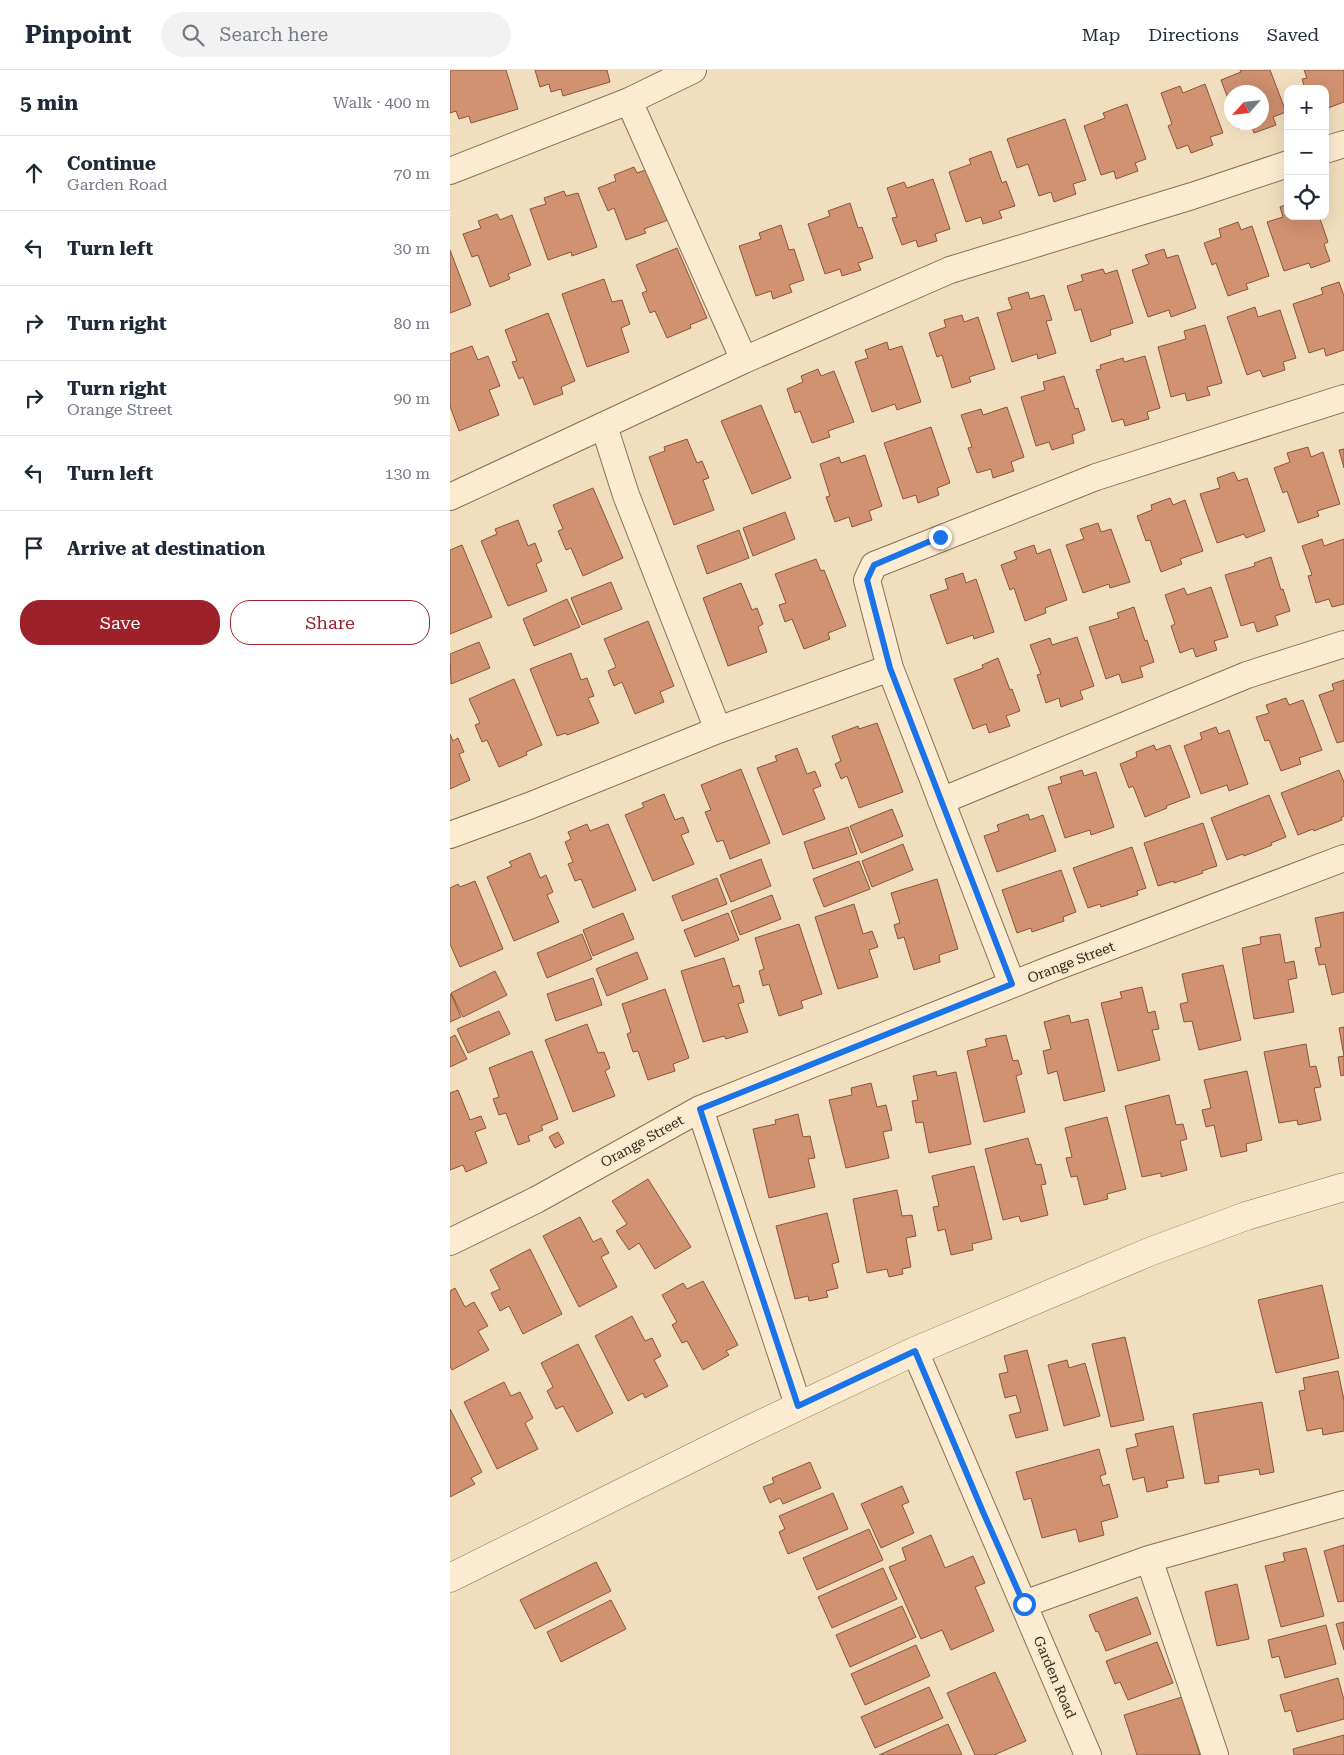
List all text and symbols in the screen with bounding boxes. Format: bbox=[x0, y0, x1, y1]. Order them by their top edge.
search box bbox=[161, 12, 511, 57]
text: Pinpoint bbox=[25, 21, 131, 49]
icon: search bbox=[179, 21, 207, 49]
text: Search here bbox=[219, 23, 328, 46]
text: Map bbox=[1082, 24, 1120, 45]
text: Directions bbox=[1148, 24, 1239, 45]
text: Saved bbox=[1267, 24, 1319, 45]
north arrow bbox=[1224, 85, 1269, 130]
map controls bbox=[1284, 85, 1329, 220]
button: + bbox=[1284, 85, 1329, 130]
text: 5 min bbox=[20, 91, 78, 115]
text: Walk · 400 m bbox=[333, 93, 430, 112]
button: − bbox=[1284, 130, 1329, 175]
text: Continue bbox=[67, 152, 156, 175]
icon: ahead bbox=[20, 159, 48, 187]
text: 70 m bbox=[393, 164, 430, 183]
text: Garden Road bbox=[67, 175, 168, 194]
button: locate bbox=[1284, 175, 1329, 220]
icon: left bbox=[20, 234, 48, 262]
text: Turn left bbox=[67, 237, 153, 260]
text: 30 m bbox=[393, 239, 430, 258]
icon: right bbox=[20, 309, 48, 337]
text: Turn right bbox=[67, 312, 167, 335]
text: 80 m bbox=[393, 314, 430, 333]
text: Turn right bbox=[67, 377, 167, 400]
icon: right bbox=[20, 384, 48, 412]
text: 90 m bbox=[393, 389, 430, 408]
text: Orange Street bbox=[67, 400, 173, 419]
icon: left bbox=[20, 459, 48, 487]
text: Turn left bbox=[67, 462, 153, 485]
text: 130 m bbox=[384, 464, 430, 483]
route end bbox=[929, 526, 952, 549]
icon: arrive bbox=[20, 534, 48, 562]
text: Arrive at destination bbox=[67, 537, 265, 560]
button: Save bbox=[20, 600, 220, 645]
button: Share bbox=[230, 600, 430, 645]
street label: Orange Street bbox=[1025, 938, 1117, 986]
street label: Orange Street bbox=[598, 1112, 686, 1170]
route start bbox=[1013, 1593, 1036, 1616]
street label: Garden Road bbox=[1030, 1633, 1080, 1721]

